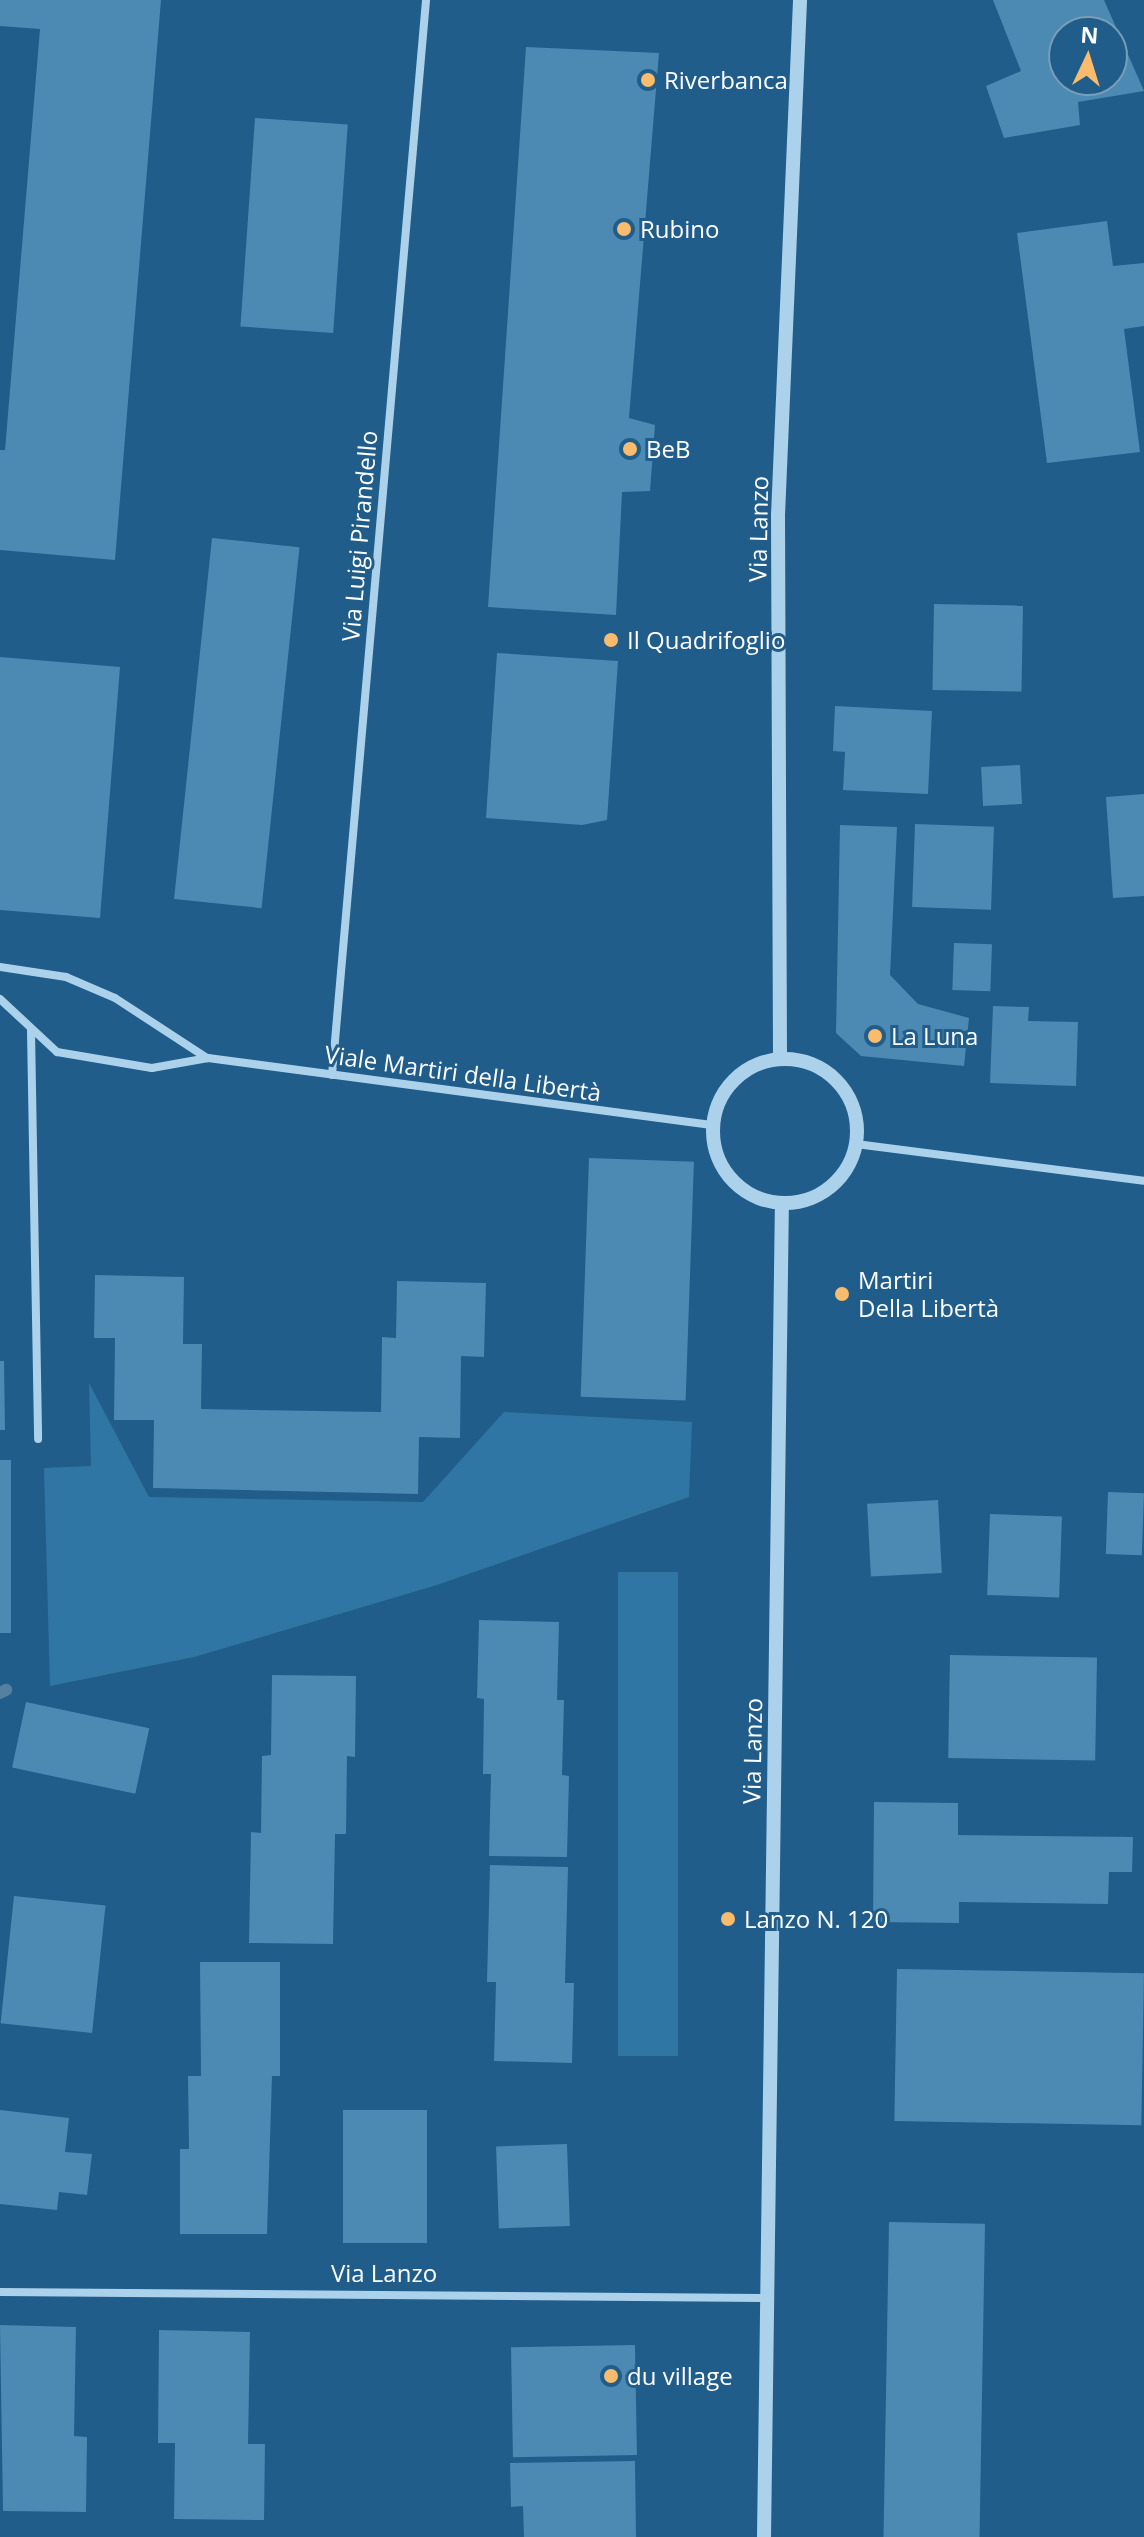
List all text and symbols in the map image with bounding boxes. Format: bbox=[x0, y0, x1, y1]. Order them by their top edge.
north arrow bbox=[1048, 16, 1128, 96]
text: N bbox=[1080, 18, 1099, 50]
place label: Riverbanca bbox=[664, 66, 788, 94]
marker: Riverbanca bbox=[639, 71, 657, 89]
place label: Rubino bbox=[640, 215, 719, 243]
marker: Rubino bbox=[615, 220, 633, 238]
street label: Via Luigi Pirandello bbox=[335, 429, 383, 643]
place label: BeB bbox=[646, 435, 690, 463]
marker: BeB bbox=[621, 440, 639, 458]
street label: Via Lanzo bbox=[743, 476, 773, 582]
place label: Il Quadrifoglio bbox=[627, 626, 785, 654]
marker: Il Quadrifoglio bbox=[602, 631, 620, 649]
place label: La Luna bbox=[891, 1022, 978, 1050]
marker: La Luna bbox=[866, 1027, 884, 1045]
street label: Viale Martiri della Libertà bbox=[323, 1039, 603, 1107]
place label: Martiri Della Libertà bbox=[858, 1266, 999, 1322]
marker: Martiri Della Libertà bbox=[833, 1285, 851, 1303]
street label: Via Lanzo bbox=[737, 1698, 767, 1804]
place label: Lanzo N. 120 bbox=[744, 1905, 888, 1933]
marker: Lanzo N. 120 bbox=[719, 1910, 737, 1928]
street label: Via Lanzo bbox=[331, 2259, 437, 2287]
place label: du village bbox=[627, 2362, 733, 2390]
marker: du village bbox=[602, 2367, 620, 2385]

